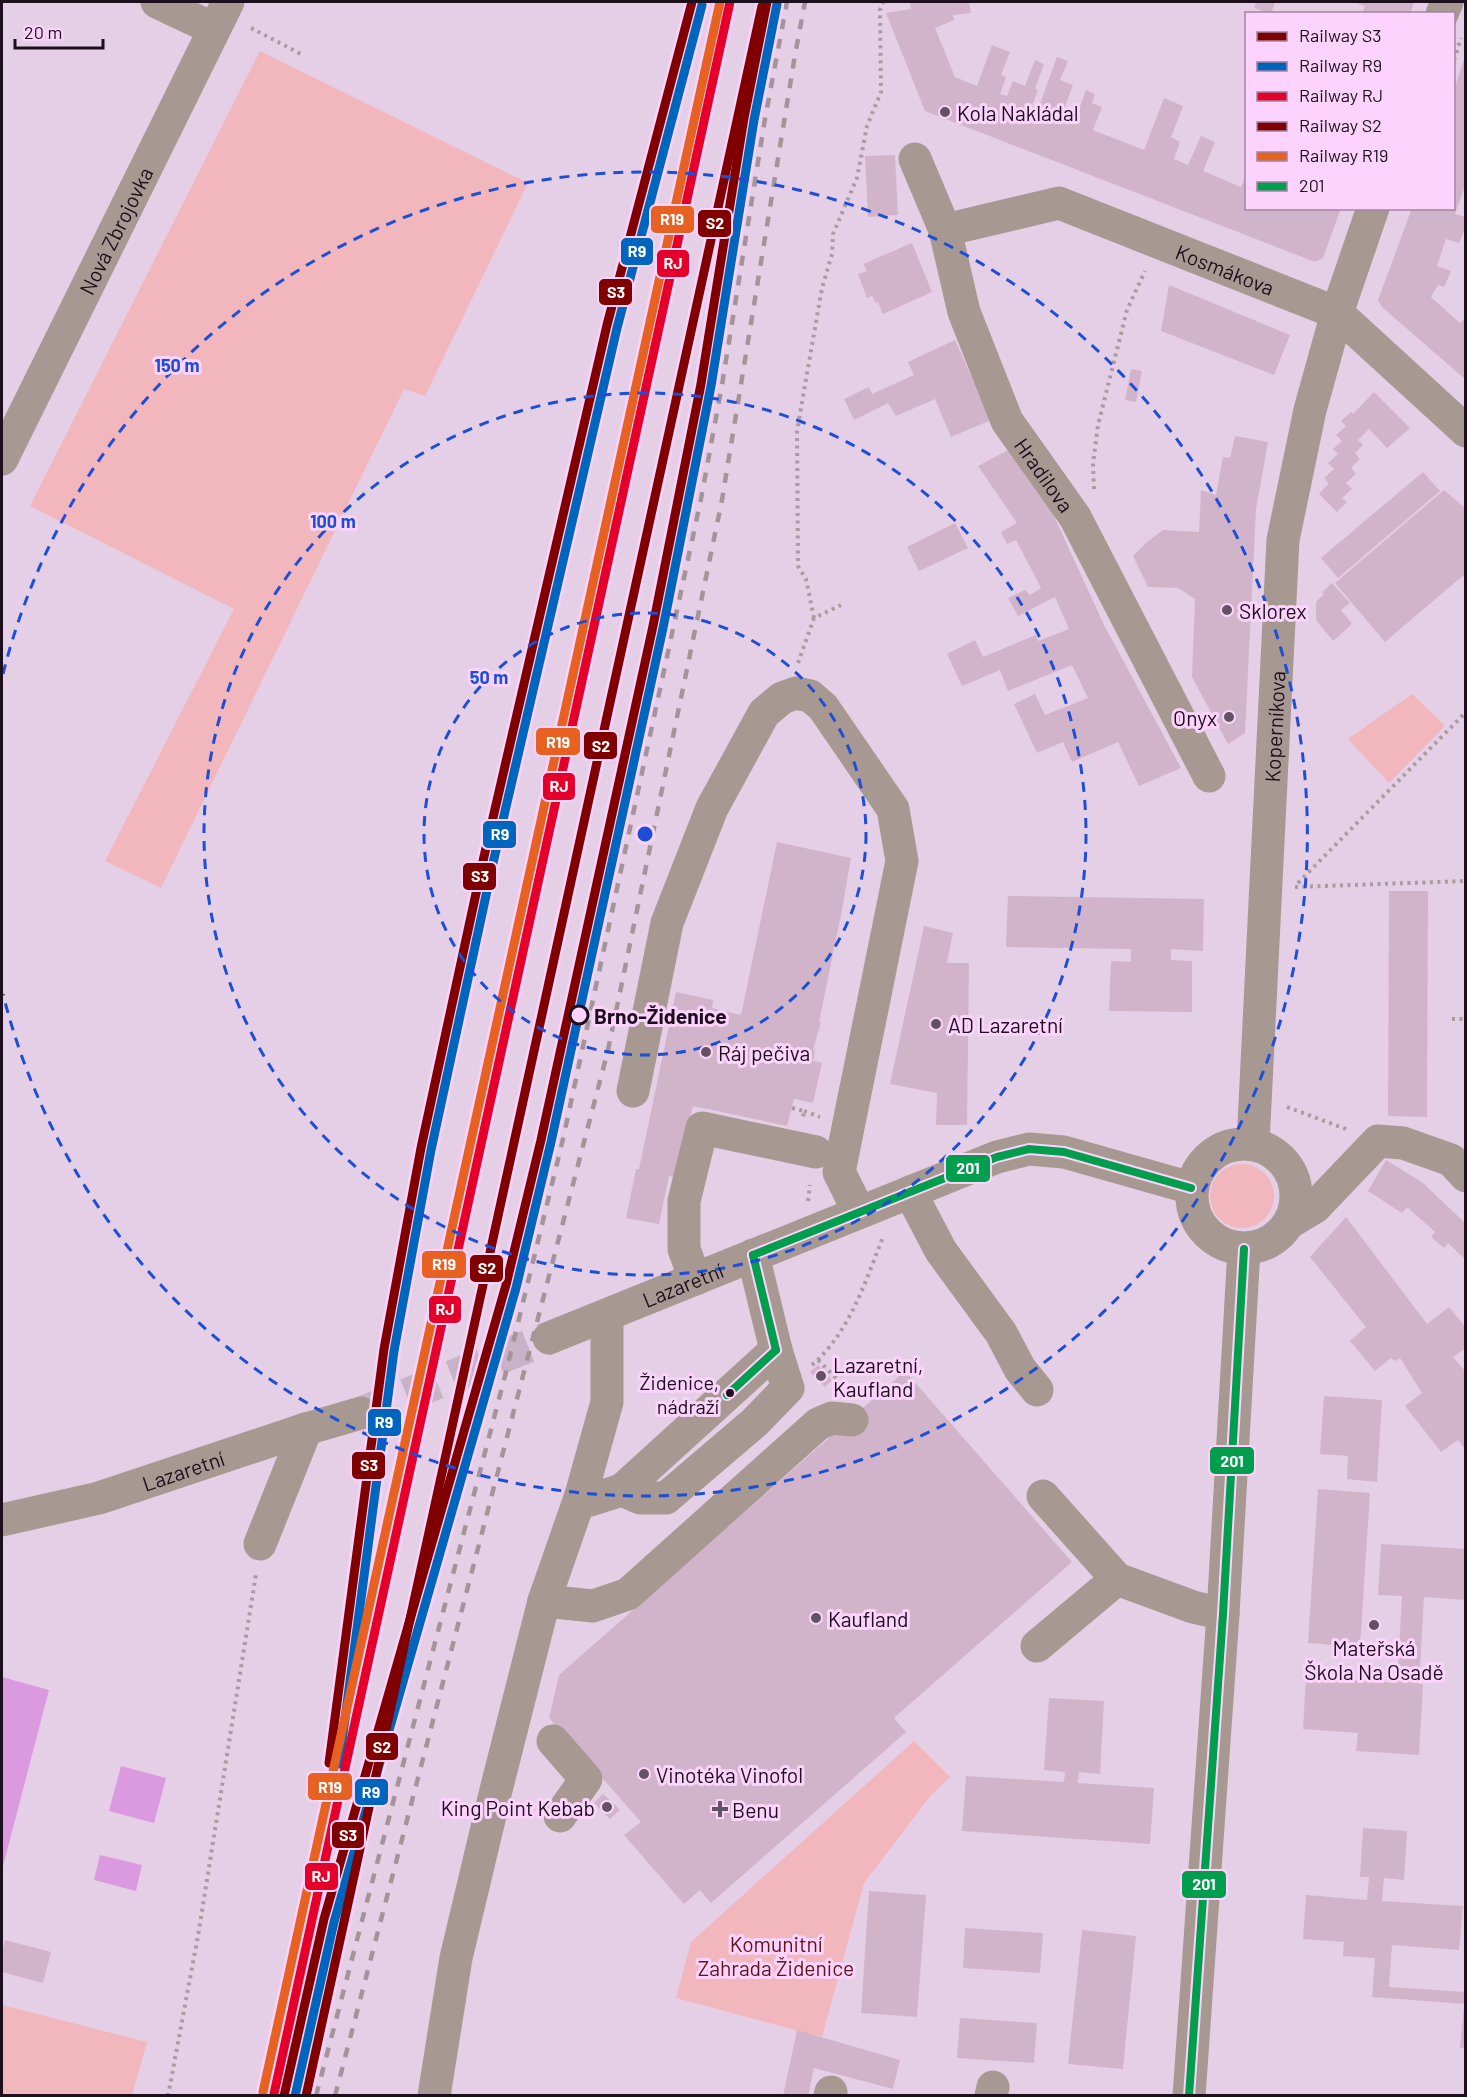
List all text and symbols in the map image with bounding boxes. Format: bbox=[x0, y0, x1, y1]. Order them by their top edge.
scale bar bbox=[15, 12, 104, 50]
legend bbox=[1245, 12, 1455, 210]
text: 20 m bbox=[24, 21, 62, 43]
text: Railway S3 bbox=[1299, 24, 1382, 46]
text: Railway R9 bbox=[1299, 54, 1382, 76]
text: Railway RJ bbox=[1299, 84, 1383, 106]
place label: Kola Nakládal bbox=[957, 100, 1079, 125]
marker: Kola Nakládal bbox=[938, 105, 952, 119]
text: Railway S2 bbox=[1299, 114, 1382, 136]
text: Railway R19 bbox=[1299, 144, 1388, 166]
street label: Nová Zbrojovka bbox=[73, 163, 157, 298]
text: 201 bbox=[1299, 174, 1325, 196]
line badge: R19 bbox=[650, 205, 695, 234]
text: R19 bbox=[660, 209, 684, 228]
line badge: S2 bbox=[697, 209, 732, 238]
text: S2 bbox=[706, 213, 724, 232]
line badge: R9 bbox=[620, 237, 654, 266]
street label: Kosmákova bbox=[1172, 238, 1278, 300]
text: R9 bbox=[628, 241, 646, 260]
line badge: RJ bbox=[656, 249, 690, 278]
text: RJ bbox=[663, 253, 683, 272]
line badge: S3 bbox=[598, 278, 633, 306]
text: S3 bbox=[607, 282, 625, 301]
text: 150 m bbox=[155, 354, 199, 376]
street label: Hradilova bbox=[1010, 432, 1080, 517]
text: 100 m bbox=[310, 510, 356, 532]
place label: Sklorex bbox=[1239, 598, 1307, 623]
marker: Sklorex bbox=[1220, 603, 1234, 617]
text: 50 m bbox=[470, 666, 508, 688]
street label: Koperníkova bbox=[1258, 670, 1289, 783]
place label: Onyx bbox=[1173, 705, 1217, 730]
marker: Onyx bbox=[1222, 710, 1236, 724]
line badge: R19 bbox=[535, 727, 581, 756]
line badge: S2 bbox=[583, 731, 618, 760]
text: R19 bbox=[546, 732, 570, 751]
text: S2 bbox=[592, 736, 610, 755]
line badge: RJ bbox=[542, 772, 576, 801]
text: RJ bbox=[549, 776, 569, 795]
line badge: R9 bbox=[482, 820, 517, 849]
text: R9 bbox=[491, 824, 509, 843]
centre of rings bbox=[635, 824, 655, 844]
line badge: S3 bbox=[462, 862, 497, 891]
text: S3 bbox=[471, 866, 489, 885]
place label: Brno-Židenice bbox=[594, 1003, 727, 1028]
marker: Brno-Židenice bbox=[569, 1005, 589, 1025]
place label: AD Lazaretní bbox=[948, 1012, 1063, 1037]
marker: AD Lazaretní bbox=[929, 1017, 943, 1031]
place label: Ráj pečiva bbox=[718, 1040, 810, 1065]
marker: Ráj pečiva bbox=[699, 1045, 713, 1059]
line badge: 201 bbox=[945, 1154, 991, 1183]
text: 201 bbox=[956, 1158, 980, 1177]
line badge: R19 bbox=[421, 1250, 467, 1279]
text: R19 bbox=[432, 1254, 456, 1273]
line badge: S2 bbox=[469, 1254, 504, 1283]
street label: Lazaretní bbox=[639, 1256, 727, 1312]
text: S2 bbox=[478, 1258, 496, 1277]
line badge: RJ bbox=[428, 1295, 462, 1324]
text: RJ bbox=[435, 1299, 455, 1318]
place label: Lazaretní, Kaufland bbox=[833, 1352, 923, 1401]
marker: Lazaretní, Kaufland bbox=[814, 1369, 828, 1383]
place label: Židenice, nádraží bbox=[640, 1370, 719, 1418]
marker: Židenice, nádraží bbox=[724, 1387, 736, 1399]
line badge: R9 bbox=[367, 1408, 402, 1437]
text: R9 bbox=[375, 1412, 393, 1431]
street label: Lazaretní bbox=[139, 1445, 228, 1495]
line badge: 201 bbox=[1209, 1446, 1255, 1475]
line badge: S3 bbox=[351, 1451, 386, 1480]
text: 201 bbox=[1220, 1451, 1244, 1470]
text: S3 bbox=[360, 1455, 378, 1474]
place label: Kaufland bbox=[828, 1606, 909, 1631]
marker: Kaufland bbox=[809, 1611, 823, 1625]
marker: Mateřská Škola Na Osadě bbox=[1367, 1618, 1381, 1632]
place label: Mateřská Škola Na Osadě bbox=[1304, 1635, 1444, 1684]
line badge: S2 bbox=[365, 1732, 399, 1761]
text: S2 bbox=[373, 1737, 391, 1756]
place label: Vinotéka Vinofol bbox=[656, 1762, 803, 1787]
marker: Vinotéka Vinofol bbox=[637, 1767, 651, 1781]
line badge: R19 bbox=[307, 1772, 353, 1801]
text: R19 bbox=[318, 1777, 342, 1796]
line badge: R9 bbox=[354, 1778, 389, 1806]
text: R9 bbox=[362, 1782, 380, 1801]
place label: King Point Kebab bbox=[441, 1795, 595, 1820]
place label: Benu bbox=[732, 1797, 779, 1822]
marker: King Point Kebab bbox=[600, 1800, 614, 1814]
marker: Benu bbox=[713, 1802, 727, 1816]
line badge: S3 bbox=[331, 1821, 365, 1849]
text: S3 bbox=[339, 1825, 357, 1844]
line badge: RJ bbox=[304, 1862, 339, 1891]
text: RJ bbox=[311, 1866, 331, 1885]
line badge: 201 bbox=[1181, 1870, 1227, 1899]
text: 201 bbox=[1192, 1874, 1216, 1893]
park label: Komunitní Zahrada Židenice bbox=[698, 1931, 854, 1980]

